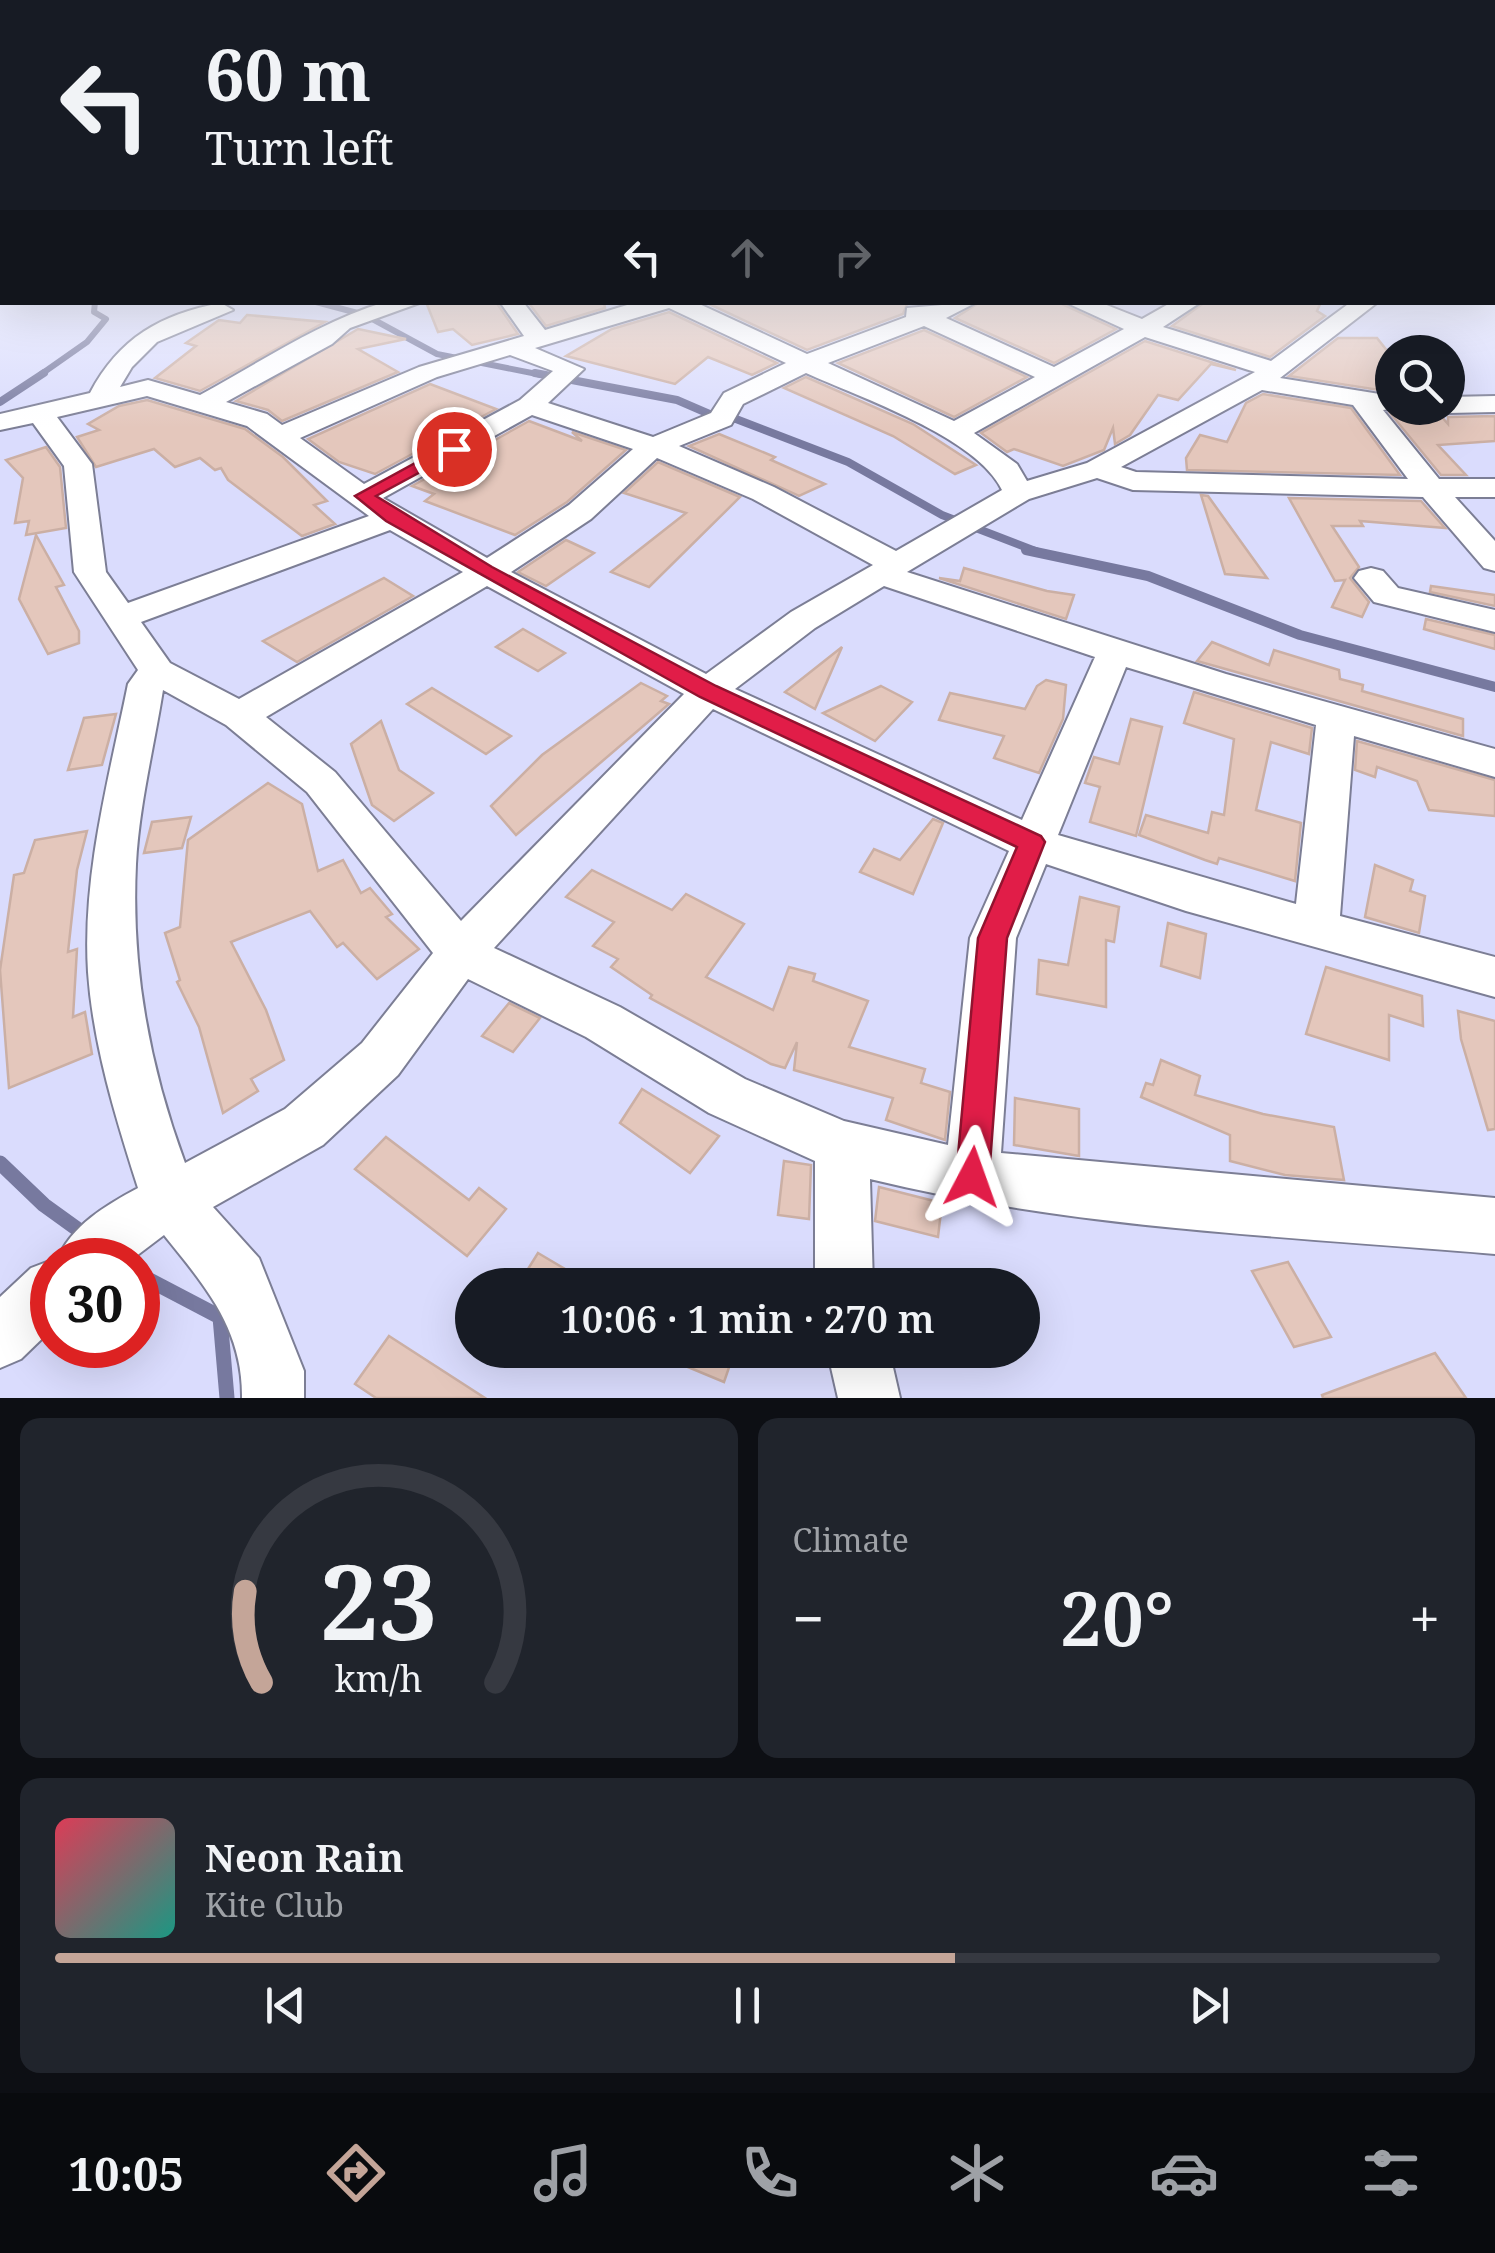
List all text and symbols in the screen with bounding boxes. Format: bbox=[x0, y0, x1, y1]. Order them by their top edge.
text: 60 m bbox=[205, 26, 371, 122]
icon: left bbox=[40, 40, 170, 170]
text: Turn left bbox=[205, 117, 394, 178]
icon: left bbox=[615, 230, 670, 285]
icon: ahead bbox=[720, 230, 775, 285]
icon: right bbox=[825, 230, 880, 285]
map controls bbox=[1375, 335, 1465, 425]
button: search bbox=[1375, 335, 1465, 425]
pin bbox=[412, 407, 497, 492]
icon: arrive bbox=[427, 422, 482, 477]
position arrow bbox=[920, 1125, 1024, 1229]
speed limit sign: 30 bbox=[30, 1238, 160, 1368]
text: 10:06 · 1 min · 270 m bbox=[560, 1292, 935, 1344]
text: Climate bbox=[793, 1518, 909, 1561]
text: 23 bbox=[320, 1529, 438, 1670]
text: 20° bbox=[1060, 1566, 1174, 1668]
text: − bbox=[793, 1580, 824, 1655]
text: + bbox=[1409, 1580, 1440, 1655]
text: km/h bbox=[335, 1654, 423, 1702]
text: Neon Rain bbox=[205, 1831, 404, 1883]
text: Kite Club bbox=[205, 1883, 344, 1926]
icon: previous bbox=[258, 1978, 313, 2033]
icon: pause bbox=[720, 1978, 775, 2033]
icon: next bbox=[1182, 1978, 1237, 2033]
icon: directions bbox=[321, 2138, 391, 2208]
icon: music bbox=[528, 2138, 598, 2208]
icon: phone bbox=[735, 2138, 805, 2208]
icon: climate bbox=[942, 2138, 1012, 2208]
icon: car bbox=[1149, 2138, 1219, 2208]
icon: filters bbox=[1356, 2138, 1426, 2208]
text: 10:05 bbox=[69, 2143, 184, 2204]

